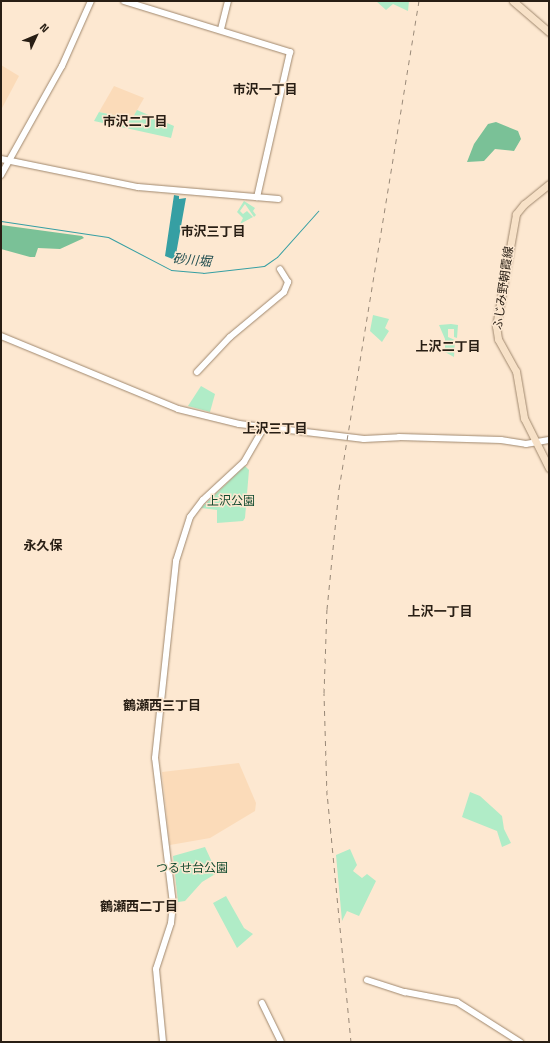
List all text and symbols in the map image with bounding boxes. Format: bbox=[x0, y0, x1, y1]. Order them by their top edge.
north arrow bbox=[16, 16, 56, 56]
text: N bbox=[36, 19, 53, 36]
district label: 市沢一丁目 bbox=[233, 81, 297, 97]
district label: 市沢二丁目 bbox=[103, 113, 167, 129]
district label: 市沢三丁目 bbox=[181, 223, 245, 239]
street label: ふじみ野朝霞線 bbox=[490, 245, 516, 331]
water label: 砂川堀 bbox=[172, 251, 212, 269]
district label: 上沢二丁目 bbox=[416, 338, 480, 354]
district label: 上沢三丁目 bbox=[243, 420, 307, 436]
park label: 上沢公園 bbox=[207, 494, 255, 508]
district label: 永久保 bbox=[24, 537, 62, 553]
district label: 上沢一丁目 bbox=[408, 603, 472, 619]
district label: 鶴瀬西三丁目 bbox=[123, 697, 201, 713]
park label: つるせ台公園 bbox=[156, 861, 228, 875]
district label: 鶴瀬西二丁目 bbox=[100, 898, 178, 914]

